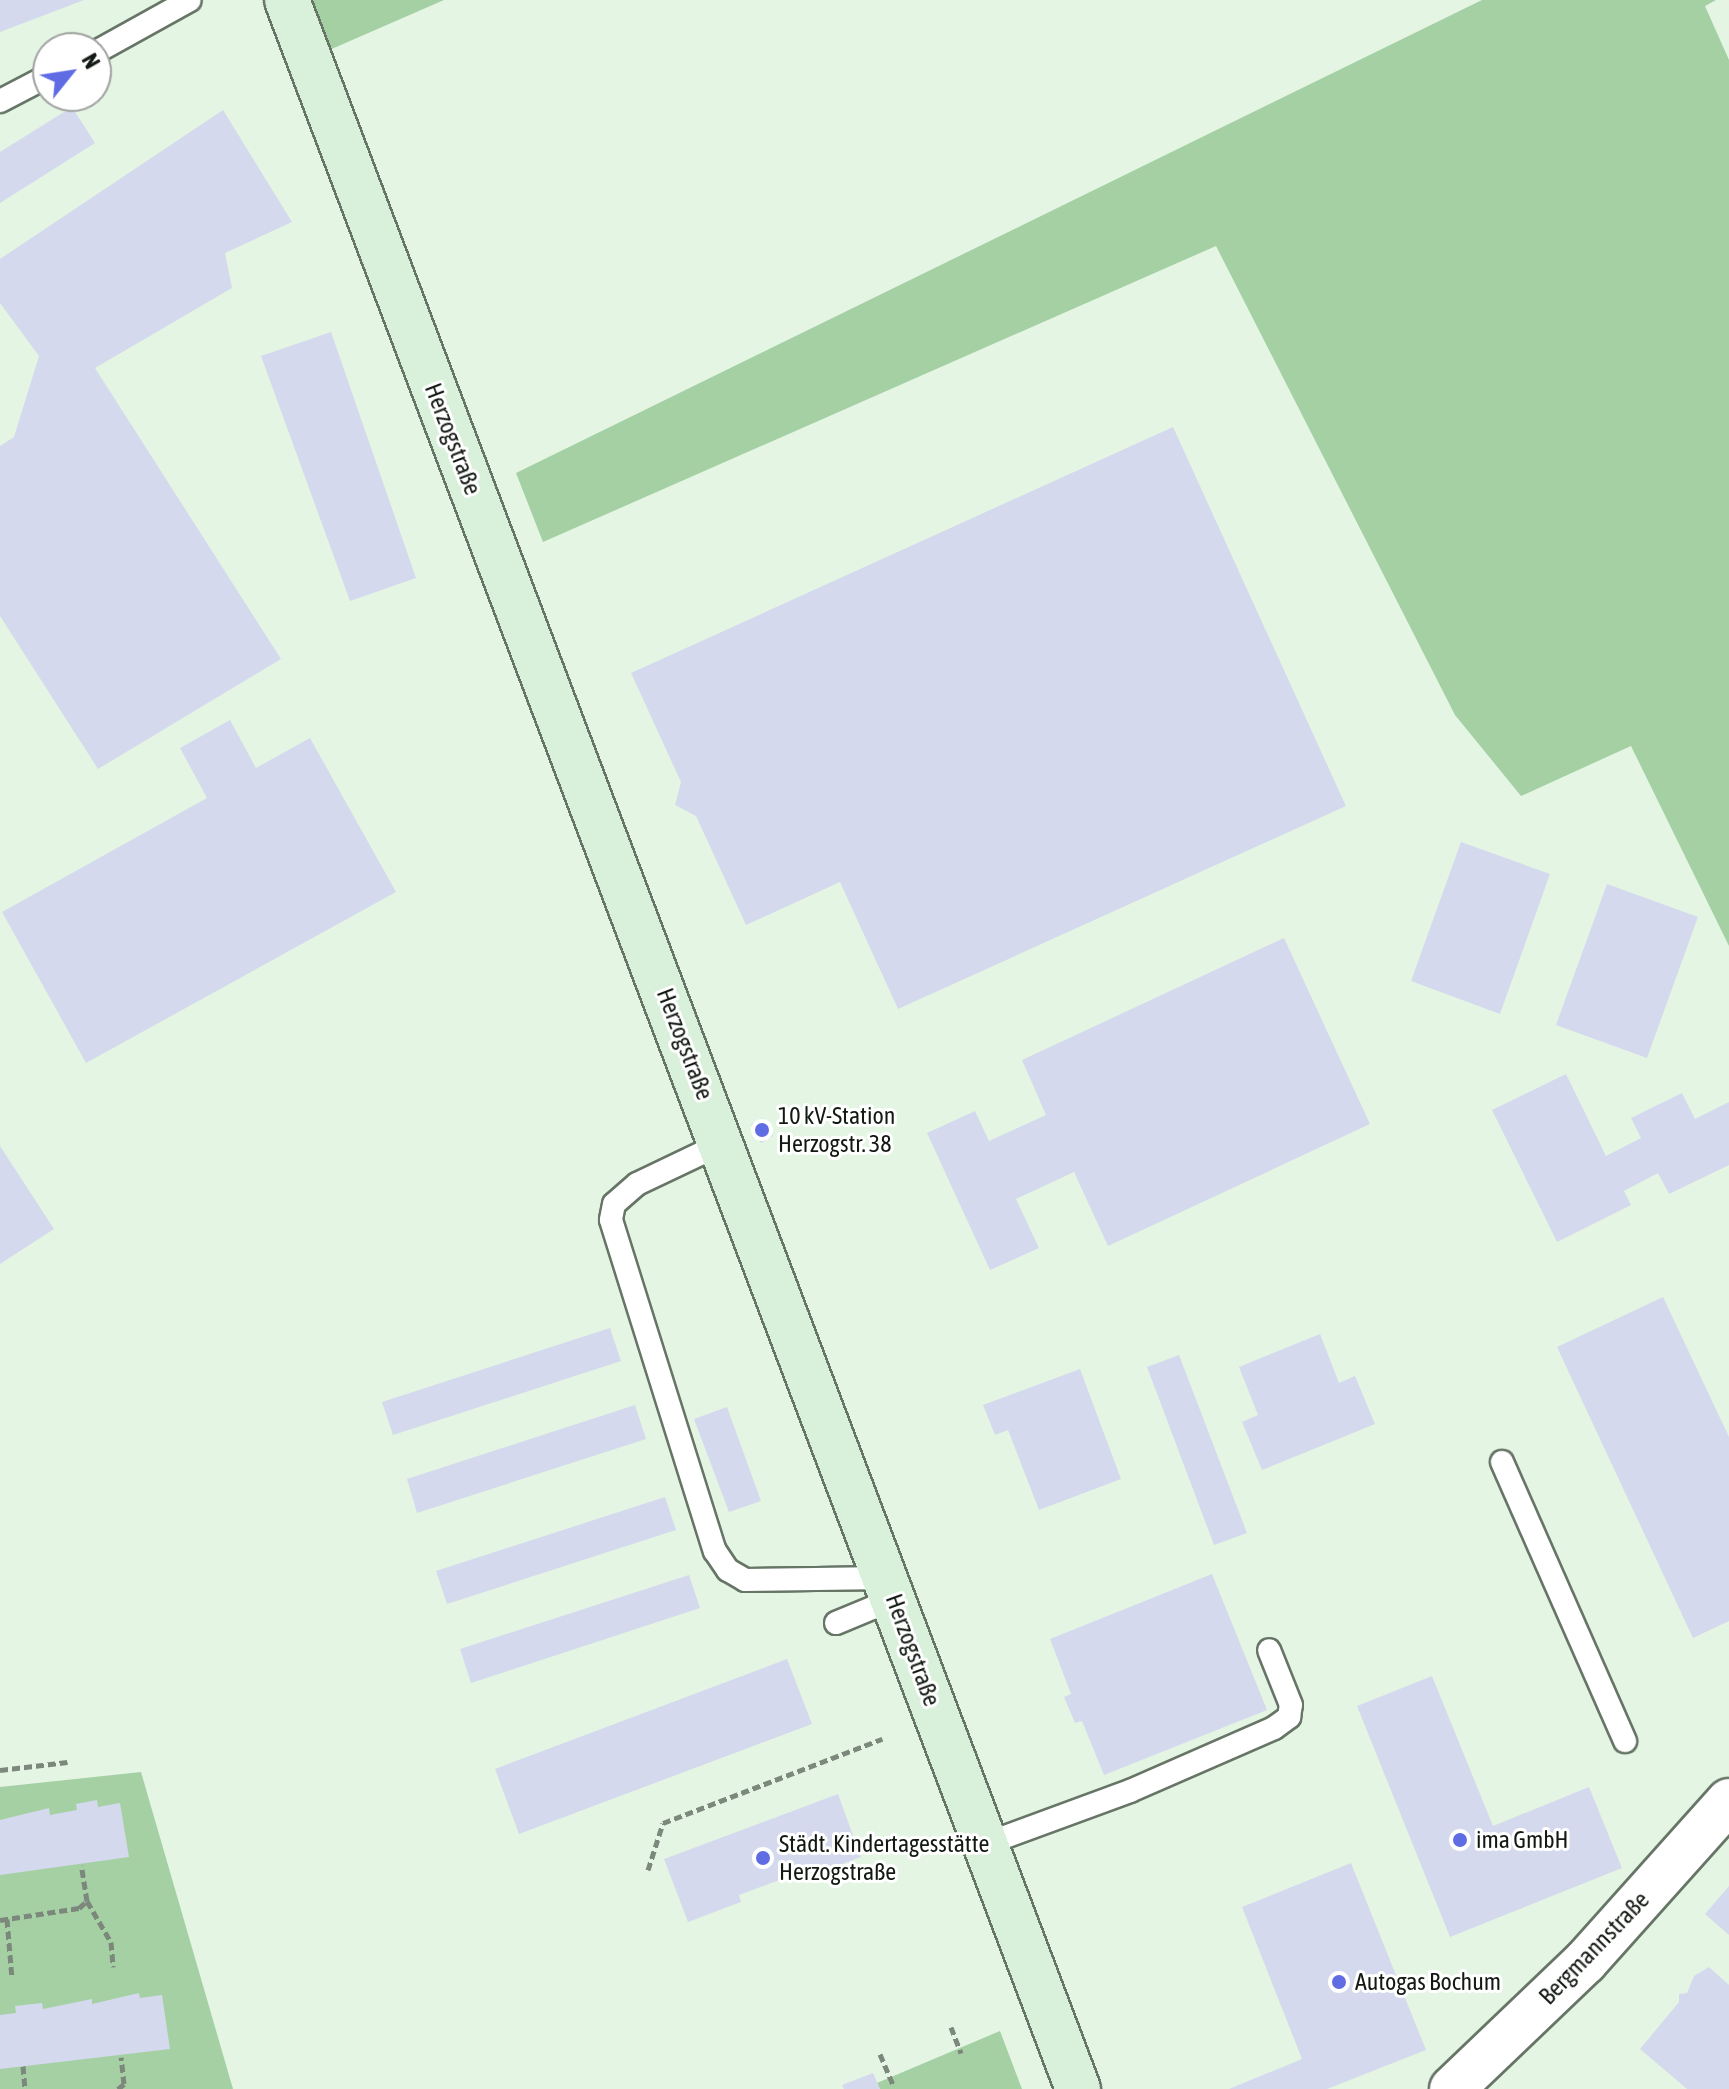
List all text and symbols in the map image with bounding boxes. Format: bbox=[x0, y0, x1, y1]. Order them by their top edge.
north arrow bbox=[32, 32, 112, 112]
text: N bbox=[77, 49, 106, 73]
street label: Herzogstraße bbox=[419, 379, 487, 499]
street label: Herzogstraße bbox=[651, 984, 719, 1104]
place label: 10 kV-Station Herzogstr. 38 bbox=[778, 1102, 895, 1158]
marker: 10 kV-Station Herzogstr. 38 bbox=[753, 1121, 771, 1139]
street label: Herzogstraße bbox=[879, 1590, 947, 1710]
place label: ima GmbH bbox=[1476, 1826, 1569, 1854]
place label: Städt. Kindertagesstätte Herzogstraße bbox=[779, 1830, 989, 1886]
marker: ima GmbH bbox=[1451, 1831, 1469, 1849]
marker: Städt. Kindertagesstätte Herzogstraße bbox=[754, 1849, 772, 1867]
street label: Bergmannstraße bbox=[1533, 1885, 1655, 2011]
place label: Autogas Bochum bbox=[1355, 1968, 1501, 1996]
marker: Autogas Bochum bbox=[1330, 1973, 1348, 1991]

